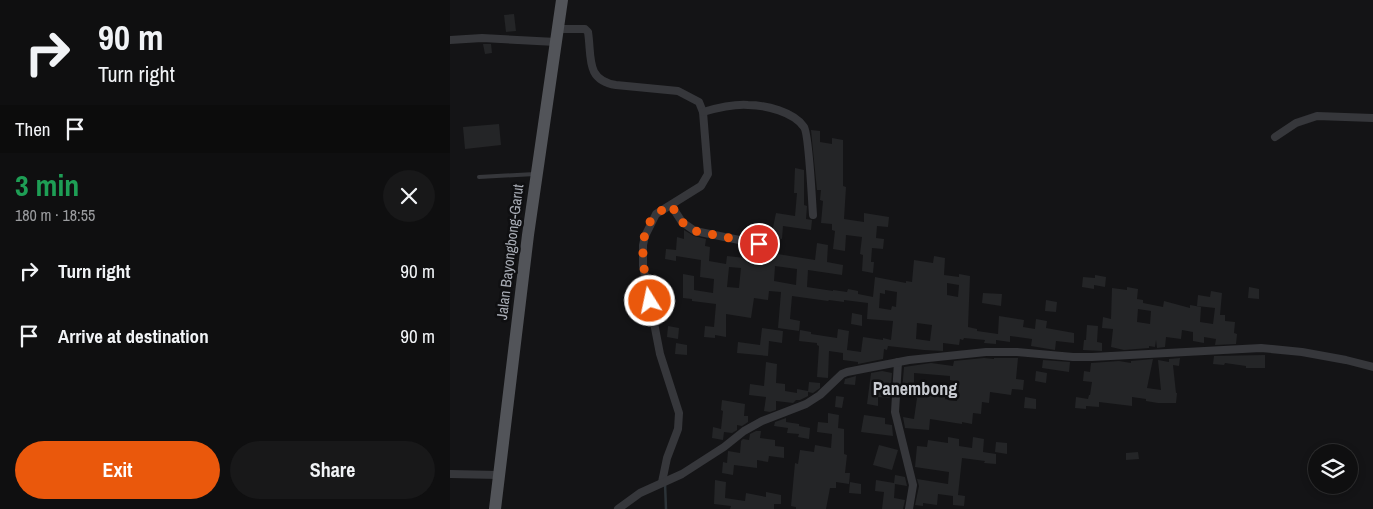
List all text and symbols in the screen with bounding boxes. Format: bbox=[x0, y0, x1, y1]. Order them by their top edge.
text: 90 m bbox=[98, 14, 163, 61]
icon: right bbox=[15, 20, 80, 85]
text: Turn right bbox=[98, 59, 175, 89]
icon: arrive bbox=[61, 115, 89, 143]
text: Then bbox=[15, 116, 51, 142]
text: 3 min bbox=[15, 165, 79, 205]
button: close bbox=[383, 170, 435, 222]
street label: Jalan Bayongbong-Garut bbox=[491, 182, 528, 321]
text: 180 m · 18:55 bbox=[15, 204, 95, 226]
pin bbox=[738, 223, 780, 265]
icon: arrive bbox=[745, 230, 773, 258]
icon: right bbox=[15, 257, 43, 285]
text: Turn right bbox=[58, 258, 130, 284]
text: 90 m bbox=[400, 258, 435, 284]
position arrow bbox=[623, 274, 675, 326]
icon: arrive bbox=[15, 322, 43, 350]
text: Arrive at destination bbox=[58, 323, 209, 349]
text: 90 m bbox=[400, 323, 435, 349]
district label: Panembong bbox=[873, 376, 957, 401]
button: Exit bbox=[15, 441, 220, 499]
button: Share bbox=[230, 441, 435, 499]
map controls bbox=[1308, 444, 1358, 494]
button: layers bbox=[1308, 444, 1358, 494]

